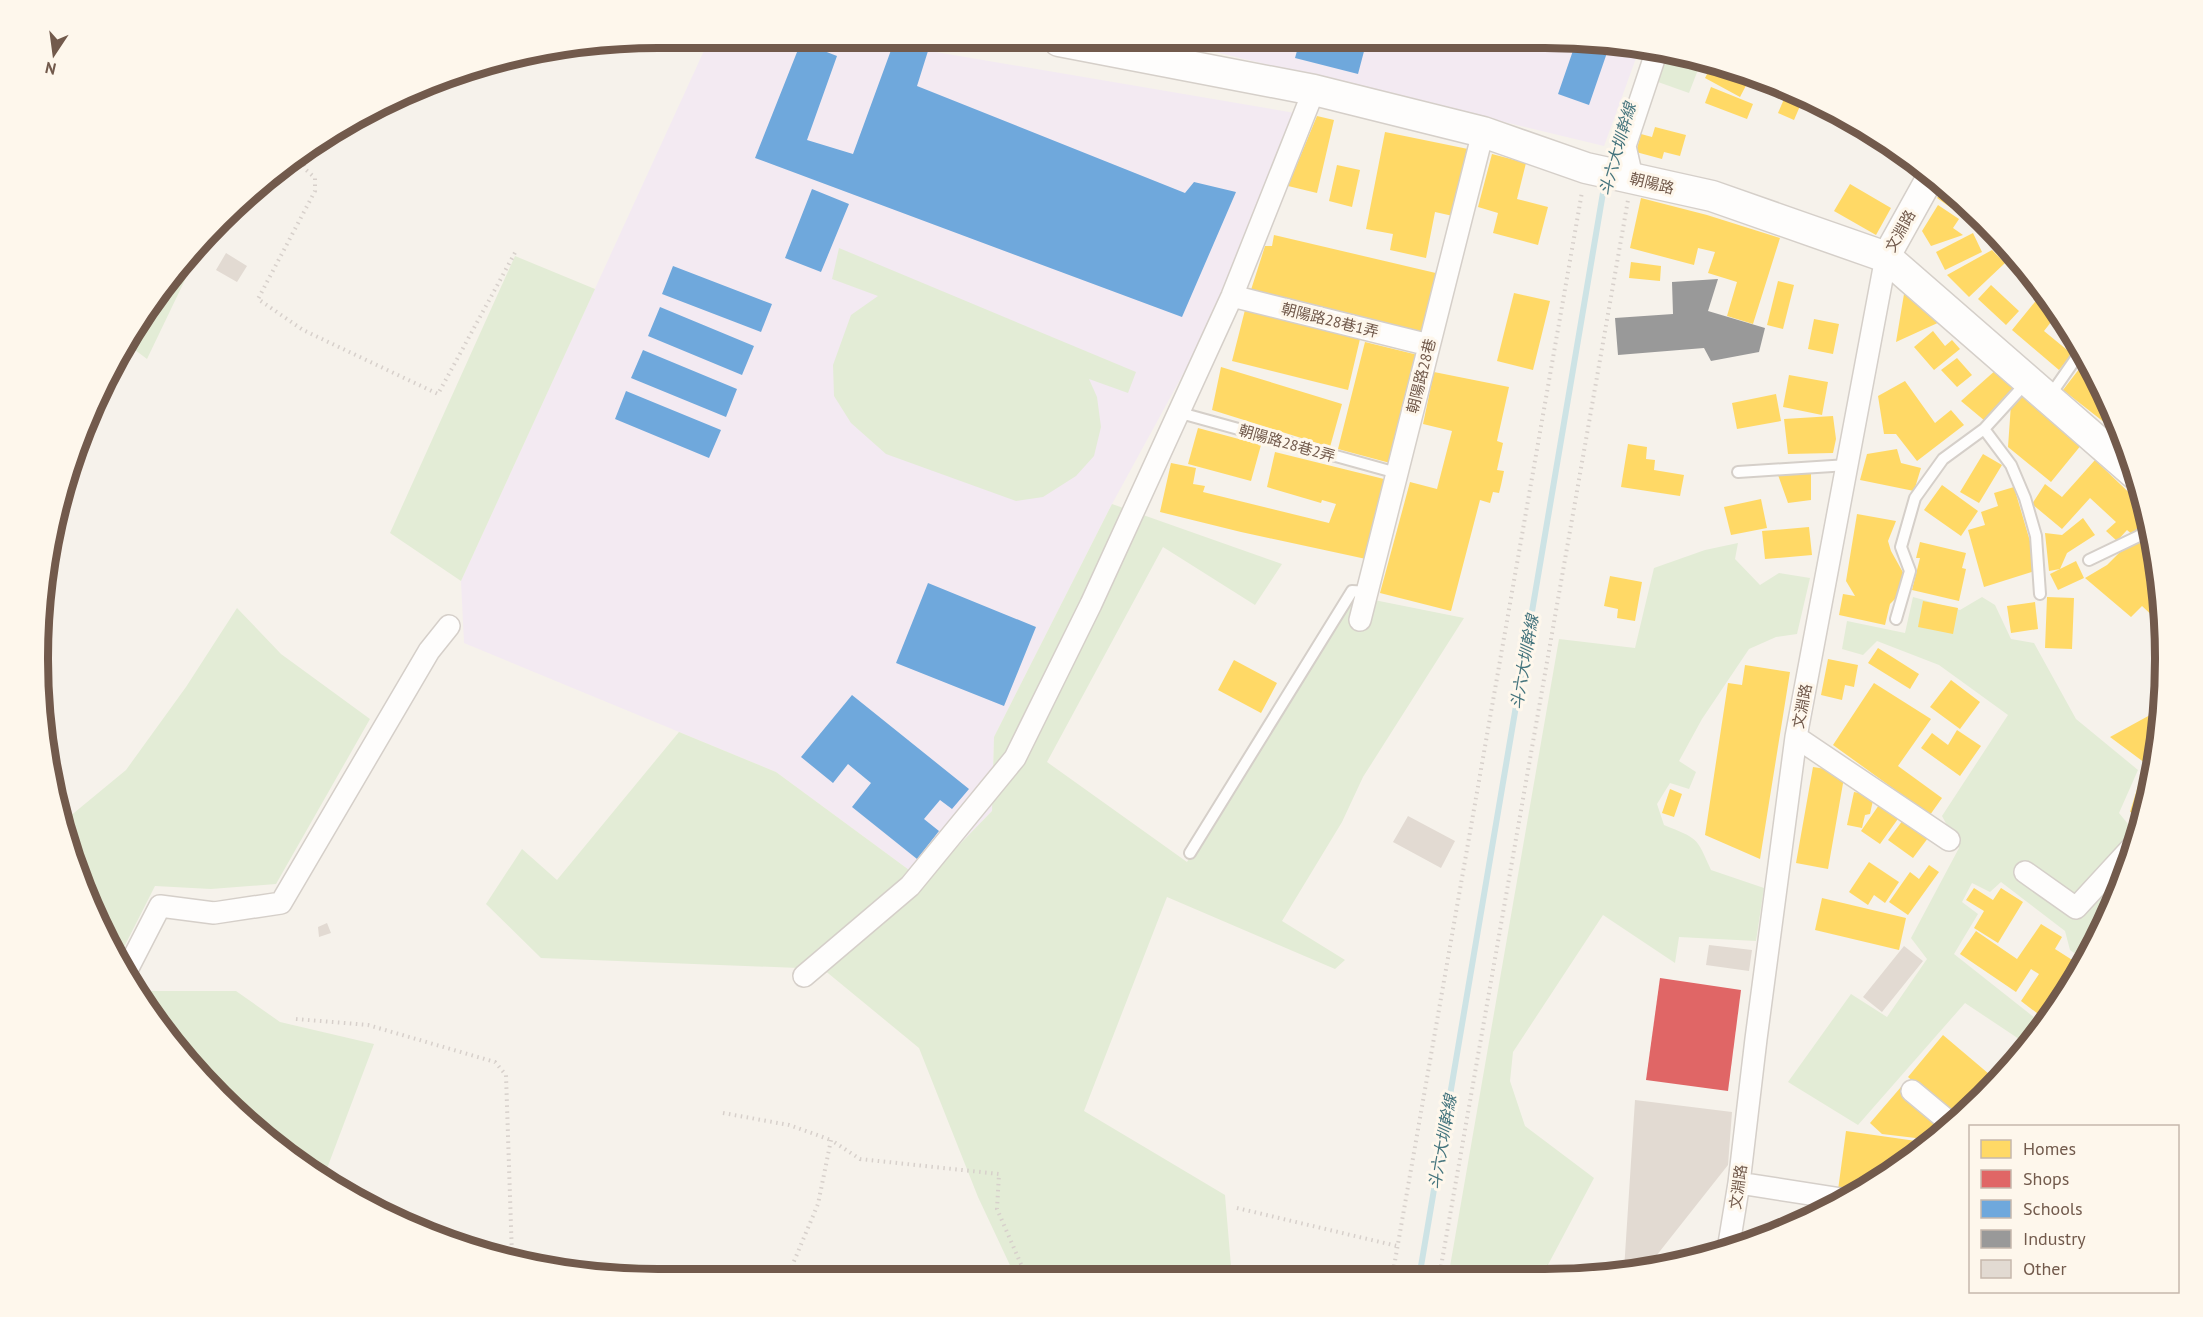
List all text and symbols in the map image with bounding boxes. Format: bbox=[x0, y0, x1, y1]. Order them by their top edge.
north arrow bbox=[24, 24, 84, 84]
text: N bbox=[43, 58, 58, 80]
water label: 斗六大圳幹線 bbox=[1594, 98, 1640, 198]
street label: 朝陽路 bbox=[1628, 168, 1676, 198]
street label: 文淵路 bbox=[1881, 207, 1919, 255]
street label: 朝陽路28巷1弄 bbox=[1279, 299, 1381, 341]
street label: 朝陽路28巷 bbox=[1403, 337, 1439, 415]
street label: 朝陽路28巷2弄 bbox=[1237, 420, 1337, 466]
water label: 斗六大圳幹線 bbox=[1506, 611, 1543, 711]
street label: 文淵路 bbox=[1788, 682, 1816, 730]
water label: 斗六大圳幹線 bbox=[1424, 1091, 1461, 1191]
legend bbox=[1969, 1125, 2179, 1293]
text: Homes bbox=[2023, 1137, 2076, 1160]
street label: 文淵路 bbox=[1725, 1163, 1751, 1211]
text: Shops bbox=[2023, 1167, 2069, 1190]
text: Schools bbox=[2023, 1197, 2083, 1220]
text: Industry bbox=[2023, 1227, 2086, 1250]
text: Other bbox=[2023, 1257, 2067, 1280]

